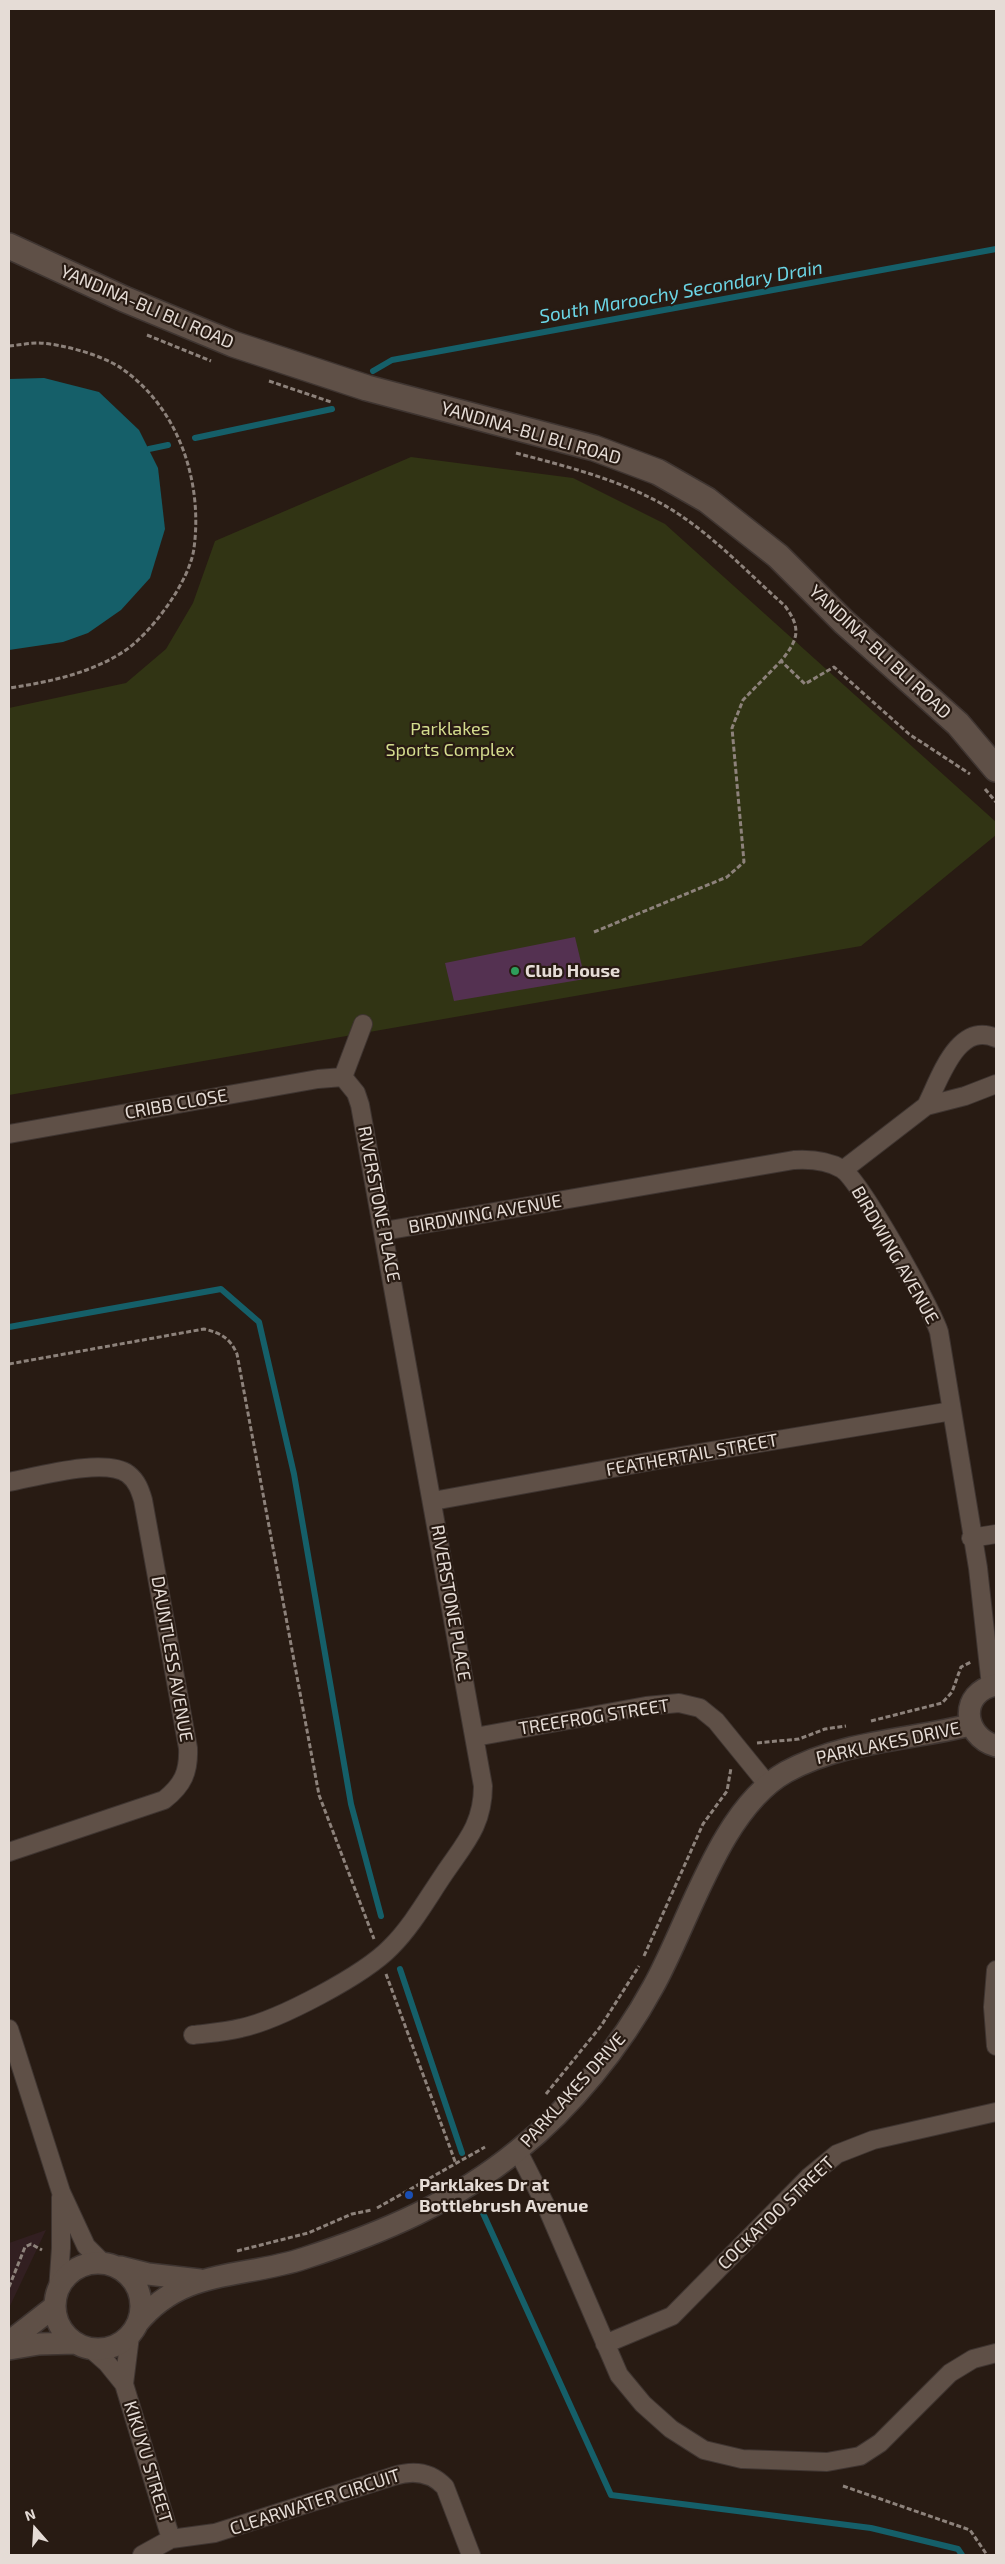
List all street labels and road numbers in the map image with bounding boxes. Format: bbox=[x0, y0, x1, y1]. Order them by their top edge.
street label: YANDINA-BLI BLI ROAD bbox=[57, 261, 237, 353]
street label: YANDINA-BLI BLI ROAD bbox=[438, 397, 624, 469]
street label: YANDINA-BLI BLI ROAD bbox=[805, 581, 955, 723]
street label: CRIBB CLOSE bbox=[123, 1084, 229, 1124]
street label: RIVERSTONE PLACE bbox=[353, 1124, 405, 1284]
street label: BIRDWING AVENUE bbox=[847, 1182, 943, 1328]
street label: BIRDWING AVENUE bbox=[407, 1190, 563, 1238]
street label: FEATHERTAIL STREET bbox=[604, 1429, 780, 1481]
street label: RIVERSTONE PLACE bbox=[427, 1523, 475, 1683]
street label: DAUNTLESS AVENUE bbox=[147, 1574, 197, 1744]
street label: TREEFROG STREET bbox=[517, 1694, 671, 1740]
street label: PARKLAKES DRIVE bbox=[814, 1717, 962, 1769]
street label: PARKLAKES DRIVE bbox=[516, 2028, 630, 2152]
street label: COCKATOO STREET bbox=[713, 2152, 839, 2274]
street label: KIKUYU STREET bbox=[119, 2398, 177, 2526]
street label: CLEARWATER CIRCUIT bbox=[227, 2464, 403, 2540]

